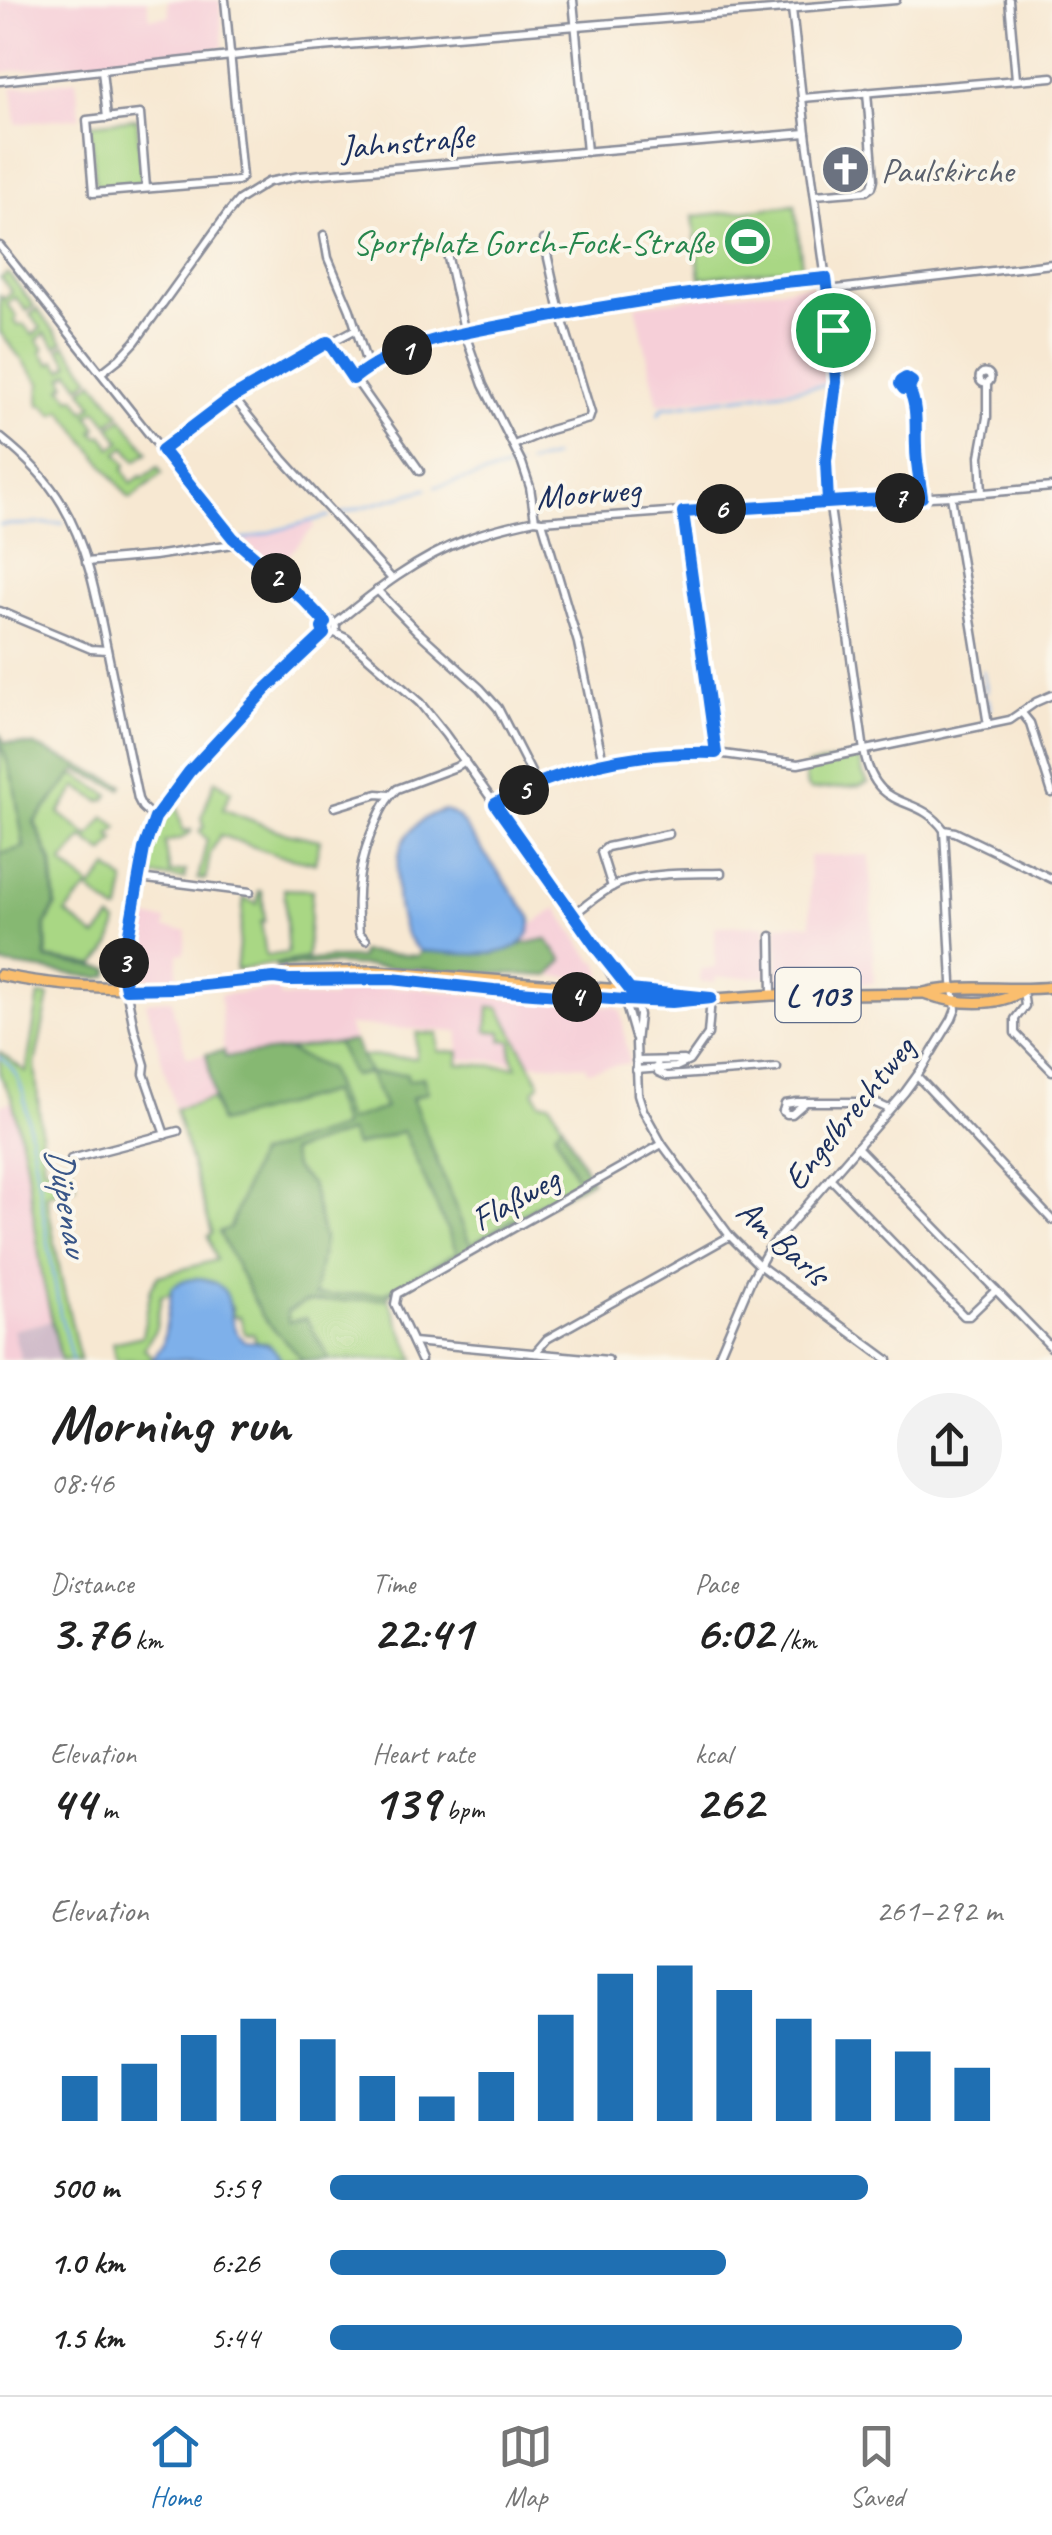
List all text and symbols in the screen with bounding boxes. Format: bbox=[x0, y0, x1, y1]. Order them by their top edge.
street label: Jahnstraße bbox=[337, 114, 478, 170]
church icon: Paulskirche bbox=[820, 144, 872, 196]
place label: Paulskirche bbox=[881, 148, 1016, 193]
sports icon: Sportplatz Gorch-Fock-Straße bbox=[722, 216, 774, 268]
place label: Sportplatz Gorch-Fock-Straße bbox=[353, 220, 716, 265]
pin bbox=[791, 288, 876, 373]
icon: arrive bbox=[806, 303, 861, 358]
pin: 1 bbox=[382, 325, 432, 375]
text: 1 bbox=[401, 332, 413, 367]
street label: Moorweg bbox=[534, 466, 645, 520]
pin: 7 bbox=[875, 473, 925, 523]
text: 7 bbox=[894, 480, 906, 515]
pin: 6 bbox=[696, 484, 746, 534]
text: 6 bbox=[714, 491, 728, 526]
pin: 2 bbox=[251, 553, 301, 603]
text: 2 bbox=[270, 560, 282, 595]
pin: 5 bbox=[499, 765, 549, 815]
text: 5 bbox=[518, 772, 530, 807]
pin: 3 bbox=[99, 938, 149, 988]
text: 3 bbox=[118, 945, 130, 980]
road number: L 103 bbox=[776, 968, 860, 1022]
pin: 4 bbox=[552, 972, 602, 1022]
text: 4 bbox=[571, 979, 583, 1014]
street label: Engelbrechtweg bbox=[773, 1025, 926, 1199]
water label: Düpenau bbox=[35, 1143, 101, 1264]
street label: Flaßweg bbox=[463, 1155, 569, 1241]
street label: Am Barls bbox=[727, 1189, 841, 1297]
text: Morning run bbox=[50, 1389, 290, 1459]
button: share bbox=[897, 1393, 1002, 1498]
text: 08:46 bbox=[50, 1462, 114, 1503]
text: Distance bbox=[50, 1566, 134, 1601]
text: Time bbox=[372, 1566, 415, 1601]
text: Pace bbox=[695, 1566, 738, 1601]
text: 3.76 bbox=[50, 1601, 128, 1664]
text: 22:41 bbox=[372, 1601, 472, 1664]
text: 6:02 bbox=[695, 1601, 773, 1664]
text: km bbox=[128, 1622, 162, 1657]
text: /km bbox=[773, 1622, 816, 1657]
text: Elevation bbox=[50, 1736, 136, 1771]
text: Heart rate bbox=[372, 1736, 474, 1771]
text: kcal bbox=[695, 1736, 732, 1771]
text: 44 bbox=[50, 1771, 95, 1834]
text: 139 bbox=[372, 1771, 439, 1834]
text: 262 bbox=[695, 1771, 763, 1834]
text: m bbox=[95, 1792, 117, 1827]
text: bpm bbox=[439, 1792, 484, 1827]
text: Elevation bbox=[50, 1890, 148, 1931]
text: 261–292 m bbox=[876, 1890, 1002, 1931]
text: 500 m bbox=[50, 2167, 119, 2208]
text: 5:59 bbox=[210, 2167, 260, 2208]
text: 1.0 km bbox=[50, 2242, 124, 2283]
text: 6:26 bbox=[210, 2242, 260, 2283]
text: 1.5 km bbox=[50, 2317, 124, 2358]
text: 5:44 bbox=[210, 2317, 260, 2358]
tab: Home bbox=[148, 2419, 203, 2514]
tab: Map bbox=[498, 2419, 553, 2514]
tab: Saved bbox=[849, 2419, 904, 2514]

